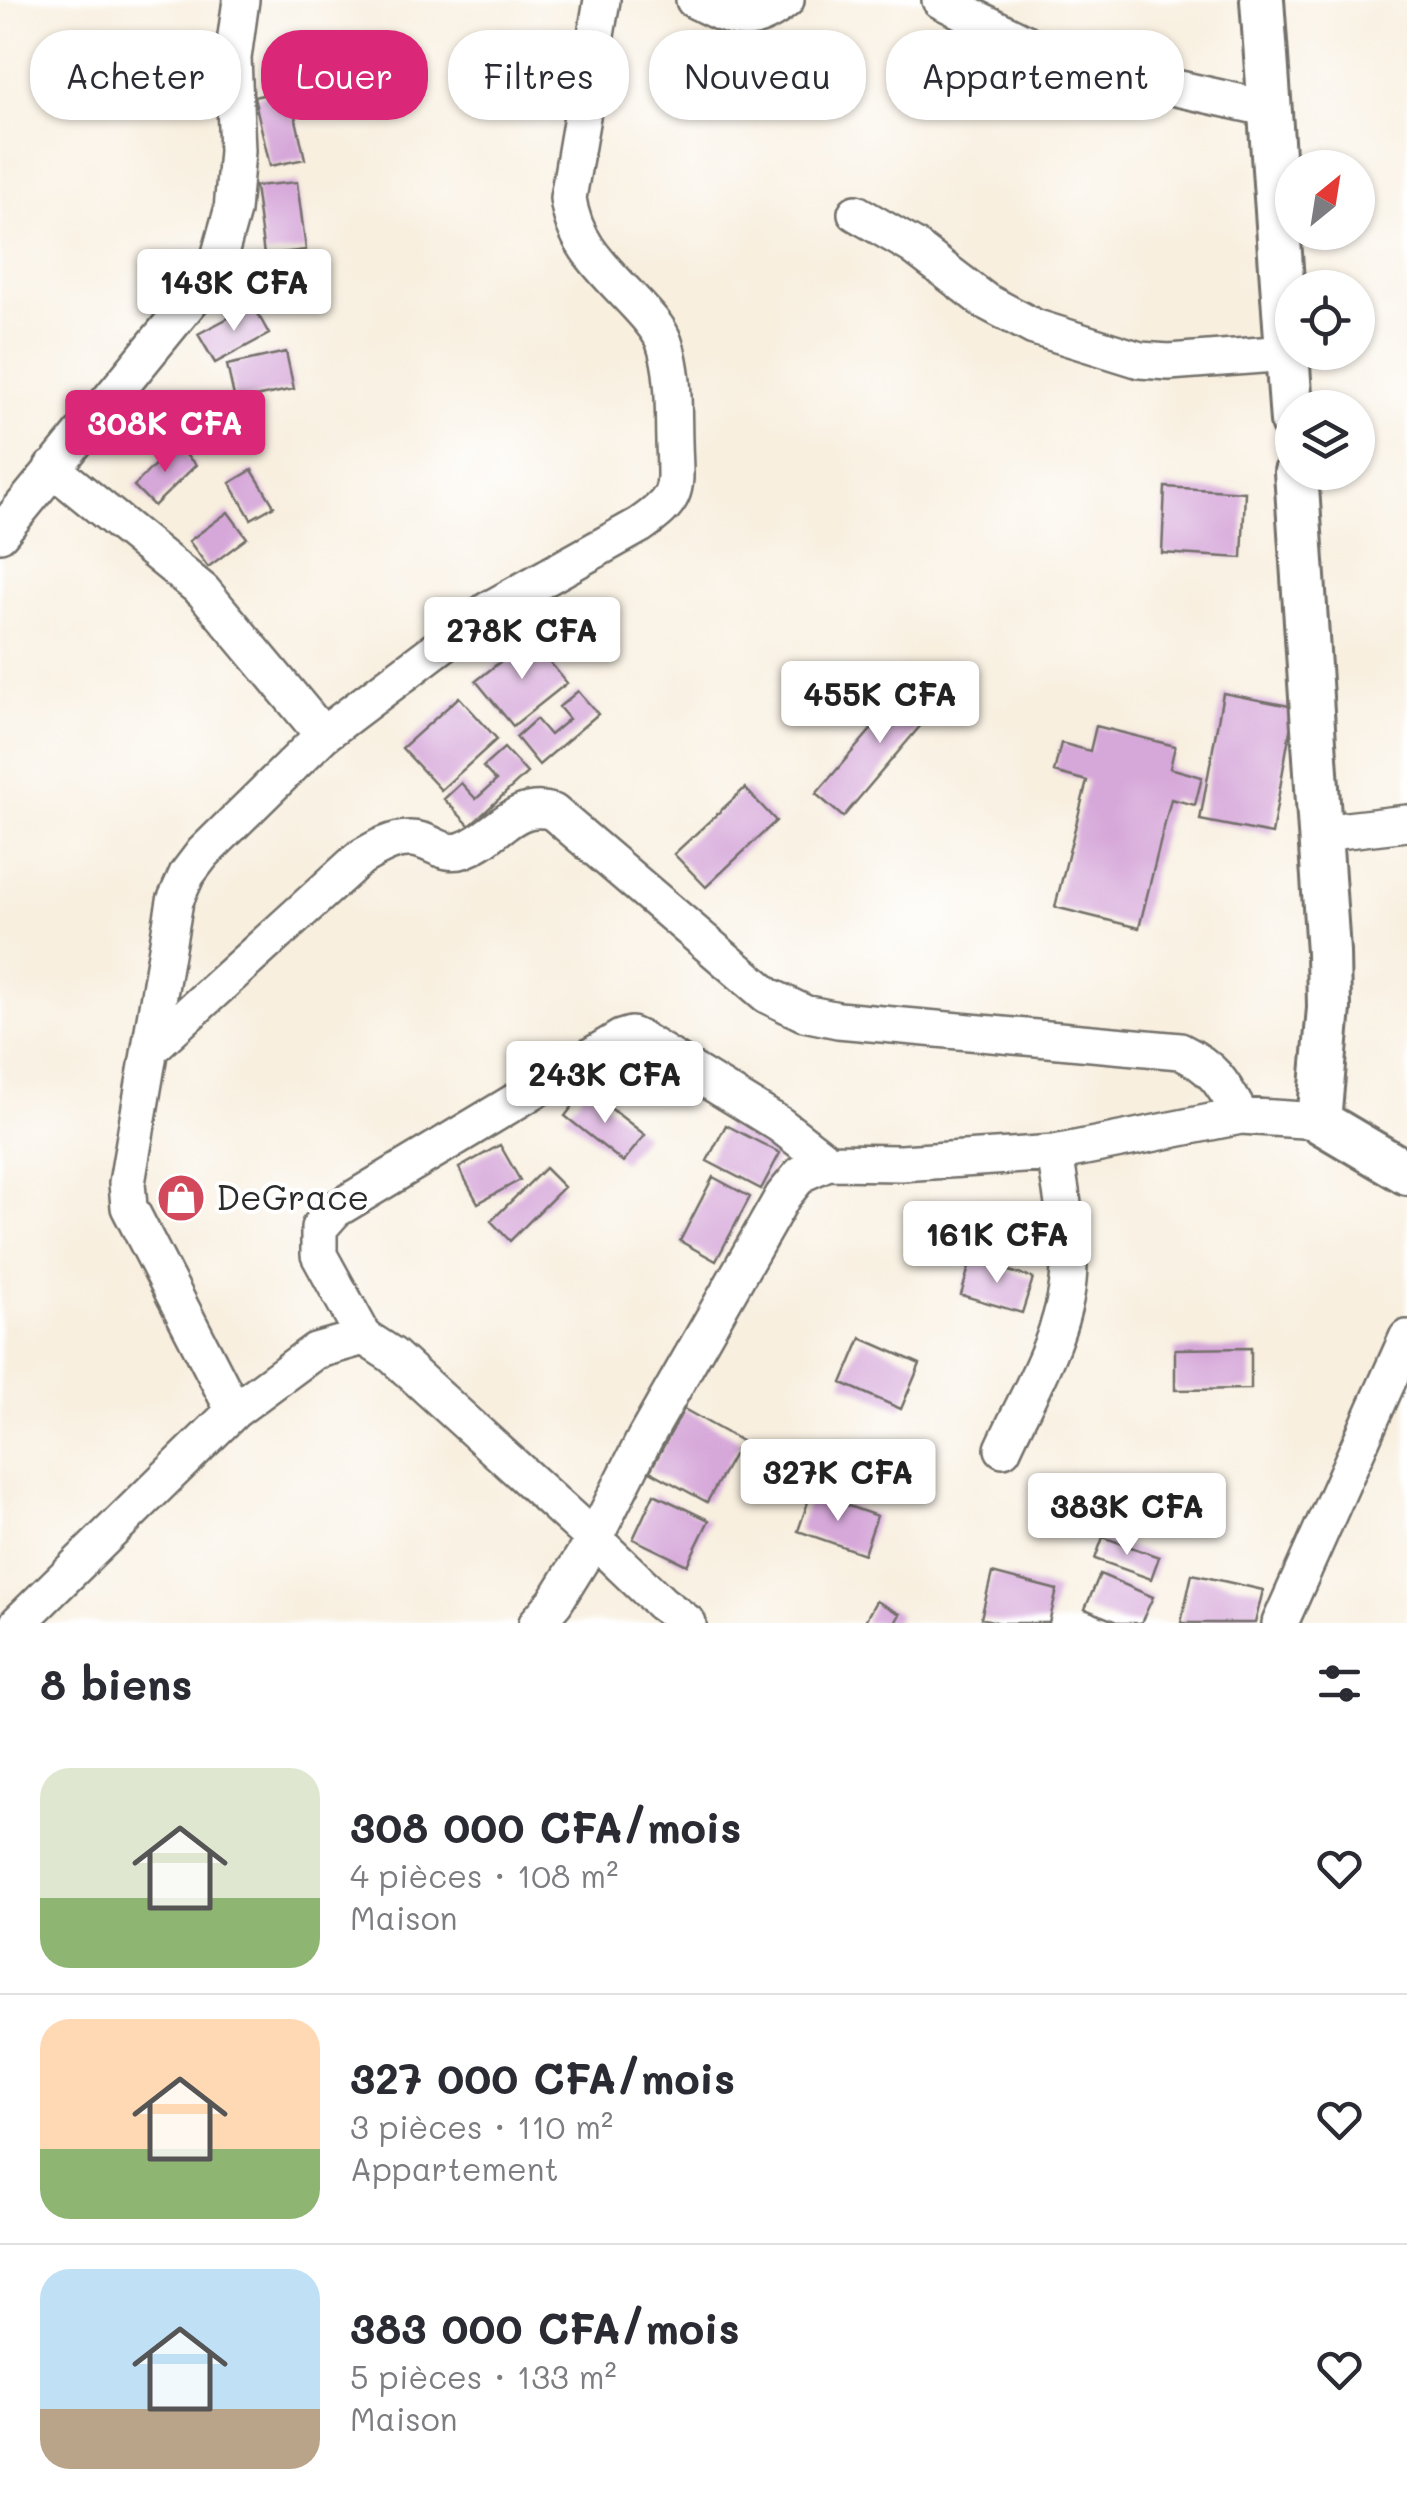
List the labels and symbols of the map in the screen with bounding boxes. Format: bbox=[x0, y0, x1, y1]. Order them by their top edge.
north arrow bbox=[1275, 150, 1375, 250]
pin: 143K CFA bbox=[131, 249, 337, 334]
pin: 308K CFA bbox=[62, 390, 268, 475]
pin: 278K CFA bbox=[419, 597, 625, 682]
pin: 455K CFA bbox=[777, 661, 983, 746]
pin: 243K CFA bbox=[502, 1041, 708, 1126]
shop icon: DeGrace bbox=[155, 1172, 207, 1224]
place label: DeGrace bbox=[216, 1173, 369, 1219]
pin: 161K CFA bbox=[894, 1201, 1100, 1286]
pin: 327K CFA bbox=[735, 1439, 941, 1524]
pin: 383K CFA bbox=[1024, 1473, 1230, 1558]

